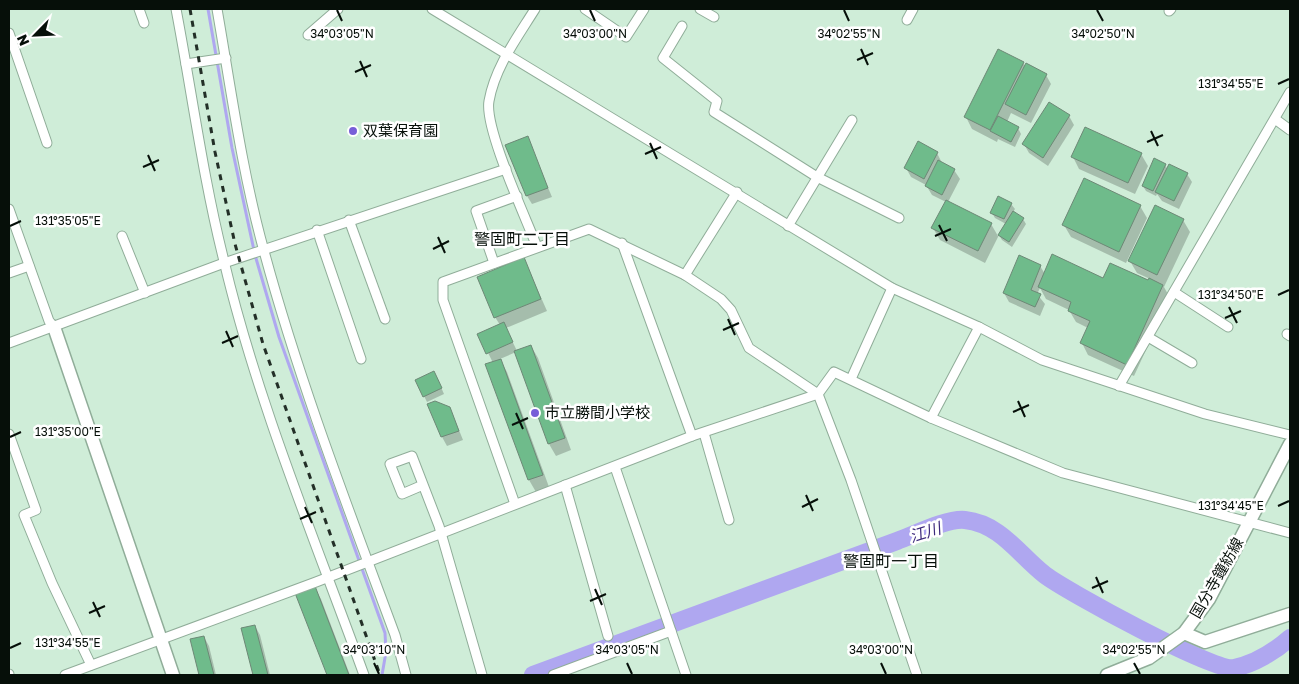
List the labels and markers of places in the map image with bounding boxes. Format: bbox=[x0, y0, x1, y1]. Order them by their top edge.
place label: 双葉保育園 bbox=[363, 121, 438, 139]
marker: 双葉保育園 bbox=[347, 125, 359, 137]
place label: 市立勝間小学校 bbox=[545, 403, 650, 421]
marker: 市立勝間小学校 bbox=[529, 407, 541, 419]

